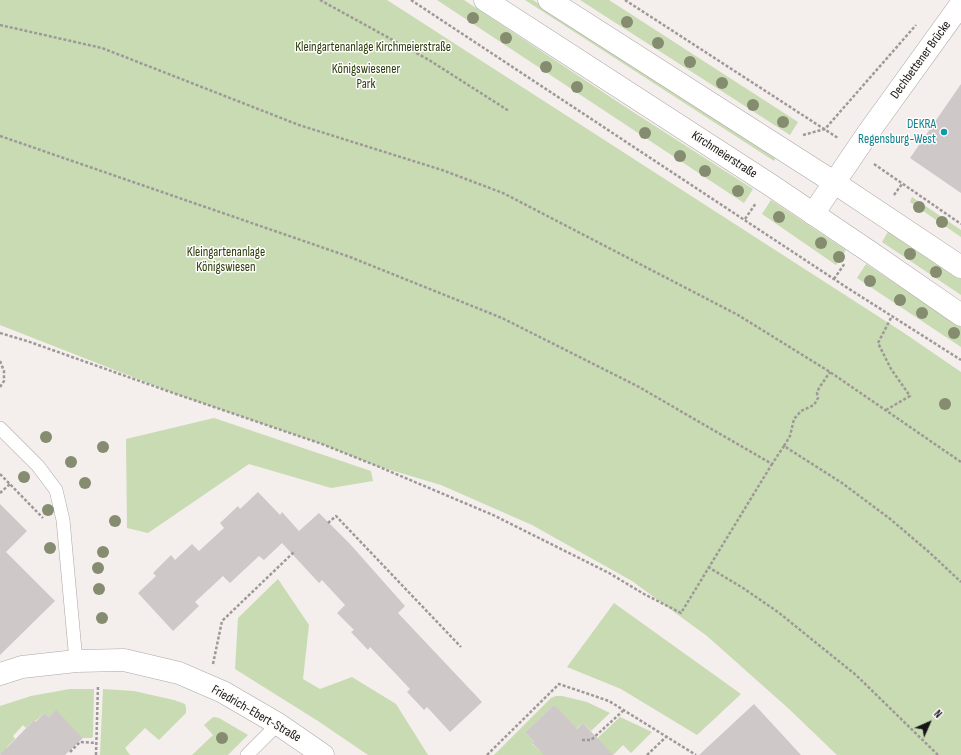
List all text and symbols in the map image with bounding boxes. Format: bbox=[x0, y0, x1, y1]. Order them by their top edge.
street label: Dechbettener Brücke bbox=[887, 18, 955, 102]
park label: Kleingartenanlage Kirchmeierstraße bbox=[295, 40, 451, 56]
park label: Königswiesener Park bbox=[332, 62, 400, 93]
place label: DEKRA Regensburg-West bbox=[858, 117, 936, 148]
marker: DEKRA Regensburg-West bbox=[939, 127, 949, 137]
street label: Kirchmeierstraße bbox=[688, 128, 760, 182]
park label: Kleingartenanlage Königswiesen bbox=[187, 245, 265, 276]
street label: Friedrich-Ebert-Straße bbox=[209, 682, 303, 746]
north arrow bbox=[909, 703, 949, 743]
text: N bbox=[931, 707, 945, 721]

